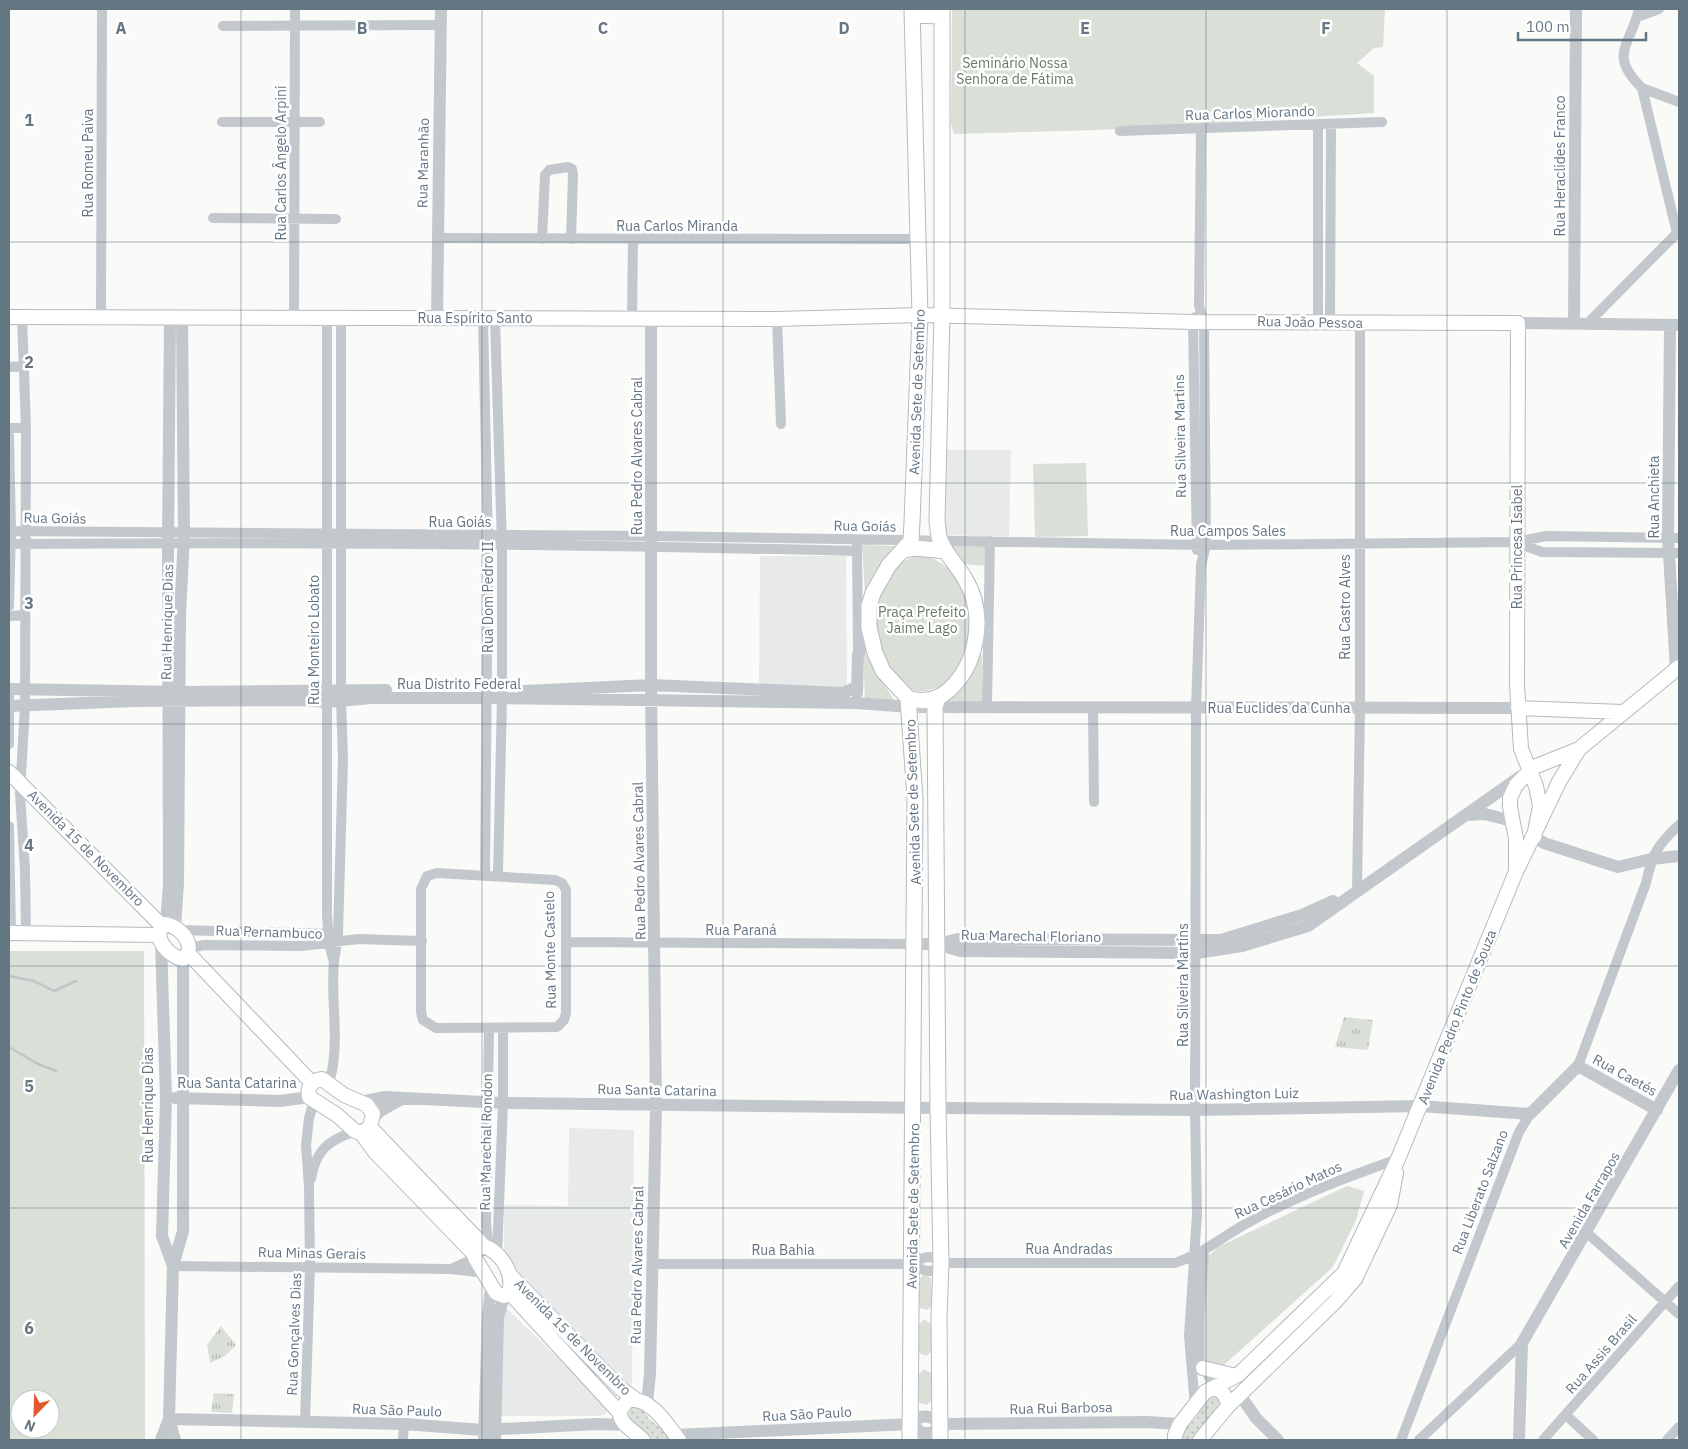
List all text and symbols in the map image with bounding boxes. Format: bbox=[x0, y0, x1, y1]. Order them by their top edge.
scale bar bbox=[1518, 10, 1646, 42]
text: 100 m bbox=[1526, 17, 1570, 36]
text: A bbox=[116, 18, 127, 38]
text: B bbox=[357, 18, 368, 38]
text: C bbox=[598, 18, 608, 38]
text: D bbox=[838, 18, 850, 38]
text: E bbox=[1080, 18, 1090, 38]
text: F bbox=[1321, 18, 1331, 38]
park label: Seminário Nossa Senhora de Fátima bbox=[956, 54, 1074, 88]
street label: Rua Carlos Ângelo Arpini bbox=[272, 86, 290, 240]
street label: Rua Heraclides Franco bbox=[1551, 95, 1569, 236]
street label: Rua Carlos Miorando bbox=[1185, 102, 1315, 124]
street label: Rua Romeu Paiva bbox=[79, 108, 97, 218]
text: 1 bbox=[24, 110, 34, 130]
street label: Rua Maranhão bbox=[413, 118, 433, 208]
street label: Rua Carlos Miranda bbox=[616, 217, 738, 235]
street label: Rua Espírito Santo bbox=[417, 309, 533, 327]
street label: Avenida Sete de Setembro bbox=[905, 309, 929, 475]
street label: Rua João Pessoa bbox=[1257, 312, 1364, 332]
text: 2 bbox=[24, 352, 34, 372]
street label: Rua Silveira Martins bbox=[1170, 374, 1190, 498]
street label: Rua Pedro Alvares Cabral bbox=[628, 377, 646, 535]
street label: Rua Anchieta bbox=[1645, 455, 1663, 539]
street label: Rua Princesa Isabel bbox=[1508, 485, 1526, 609]
street label: Rua Goiás bbox=[23, 508, 87, 528]
street label: Rua Goiás bbox=[428, 513, 492, 531]
street label: Rua Goiás bbox=[833, 516, 897, 536]
street label: Rua Campos Sales bbox=[1170, 522, 1286, 540]
street label: Rua Dom Pedro II bbox=[479, 541, 497, 653]
street label: Rua Castro Alves bbox=[1336, 554, 1354, 660]
street label: Rua Henrique Dias bbox=[157, 564, 177, 680]
street label: Rua Monteiro Lobato bbox=[305, 575, 323, 705]
text: 3 bbox=[24, 593, 34, 613]
park label: Praça Prefeito Jaime Lago bbox=[878, 603, 966, 637]
street label: Rua Distrito Federal bbox=[397, 675, 521, 693]
street label: Rua Euclides da Cunha bbox=[1207, 699, 1351, 717]
street label: Avenida Sete de Setembro bbox=[901, 719, 925, 885]
street label: Rua Pedro Alvares Cabral bbox=[629, 782, 649, 940]
street label: Avenida 15 de Novembro bbox=[24, 786, 148, 910]
text: 4 bbox=[24, 835, 34, 855]
street label: Rua Monte Castelo bbox=[540, 891, 560, 1009]
street label: Rua Pernambuco bbox=[215, 921, 323, 943]
street label: Rua Paraná bbox=[705, 921, 777, 939]
street label: Rua Silveira Martins bbox=[1174, 923, 1192, 1047]
street label: Rua Marechal Floriano bbox=[961, 926, 1101, 946]
street label: Avenida Pedro Pinto de Souza bbox=[1414, 927, 1501, 1107]
street label: Rua Henrique Dias bbox=[139, 1047, 157, 1163]
street label: Rua Caetés bbox=[1590, 1050, 1661, 1100]
street label: Rua Marechal Rondon bbox=[476, 1073, 496, 1211]
street label: Rua Santa Catarina bbox=[177, 1074, 297, 1092]
text: 5 bbox=[24, 1076, 34, 1096]
street label: Rua Santa Catarina bbox=[597, 1080, 717, 1100]
street label: Rua Washington Luiz bbox=[1169, 1084, 1300, 1104]
street label: Avenida Sete de Setembro bbox=[903, 1123, 923, 1289]
street label: Rua Liberato Salzano bbox=[1448, 1127, 1512, 1257]
street label: Avenida Farrapos bbox=[1554, 1148, 1624, 1252]
street label: Rua Cesário Matos bbox=[1231, 1157, 1345, 1223]
street label: Rua Pedro Alvares Cabral bbox=[627, 1186, 647, 1344]
street label: Rua Andradas bbox=[1025, 1240, 1113, 1258]
street label: Rua Bahia bbox=[751, 1241, 815, 1259]
street label: Rua Minas Gerais bbox=[258, 1243, 367, 1263]
street label: Rua Gonçalves Dias bbox=[283, 1272, 305, 1396]
street label: Avenida 15 de Novembro bbox=[511, 1275, 635, 1399]
street label: Rua Assis Brasil bbox=[1562, 1310, 1641, 1398]
text: 6 bbox=[24, 1318, 34, 1338]
north arrow bbox=[10, 1389, 60, 1439]
street label: Rua Rui Barbosa bbox=[1009, 1398, 1113, 1418]
street label: Rua São Paulo bbox=[352, 1399, 442, 1421]
street label: Rua São Paulo bbox=[762, 1403, 852, 1425]
text: N bbox=[22, 1416, 38, 1436]

